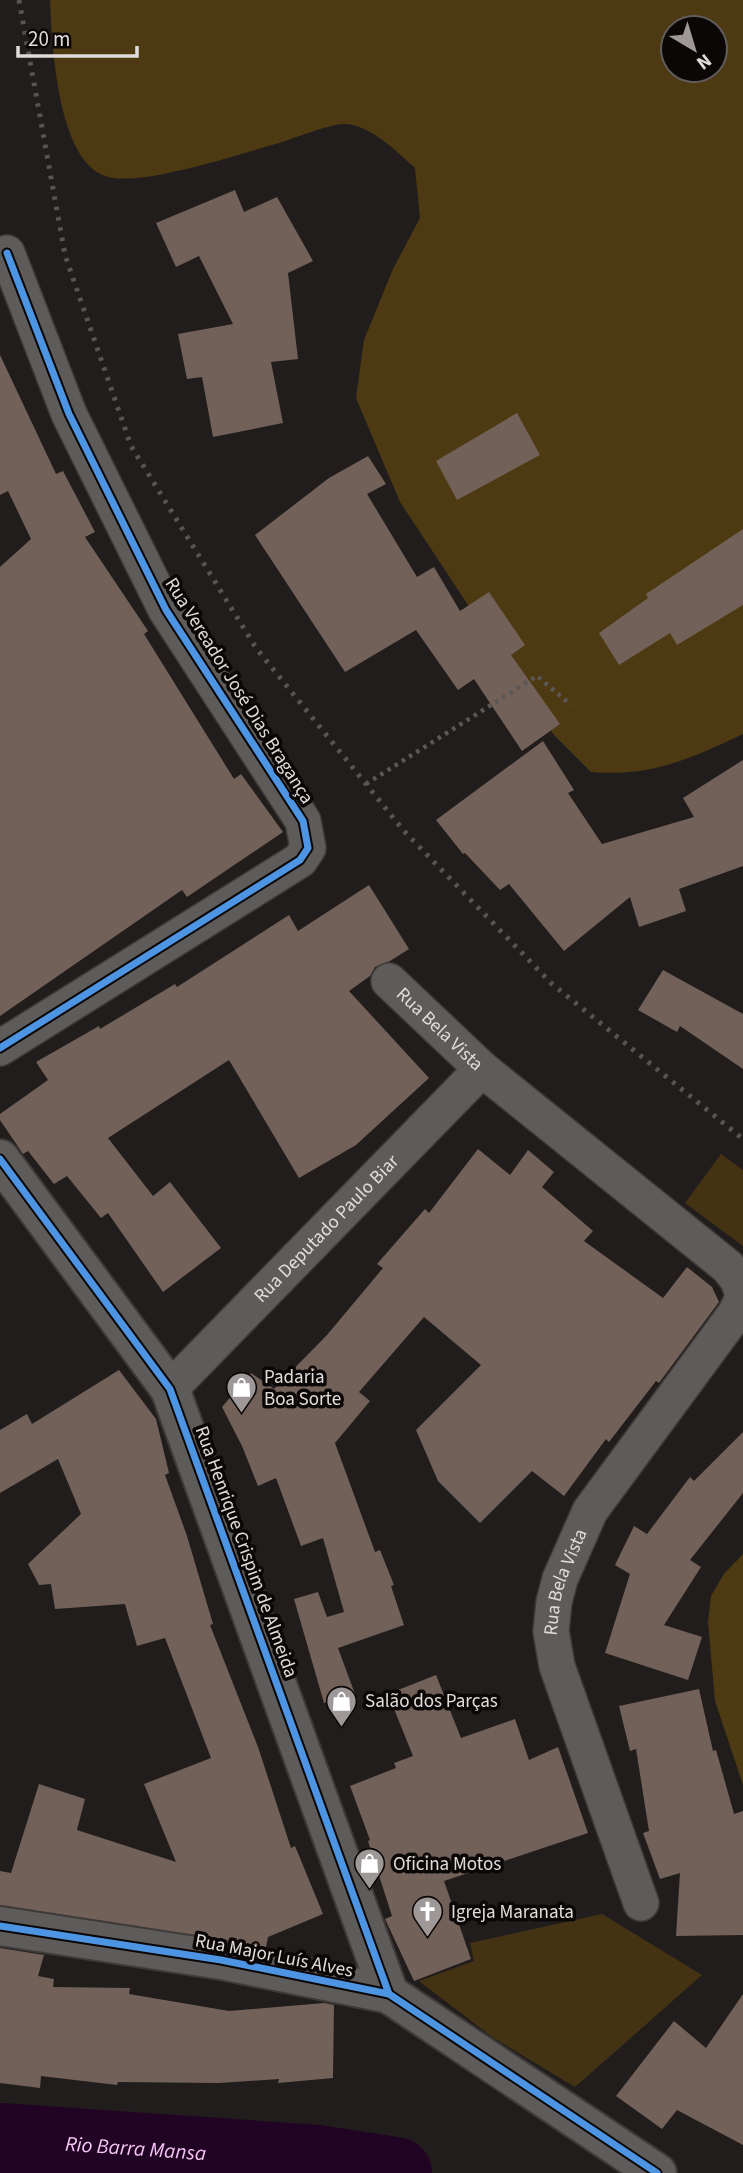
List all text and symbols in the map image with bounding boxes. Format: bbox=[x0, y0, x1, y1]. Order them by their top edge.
scale bar bbox=[18, 14, 136, 58]
north arrow bbox=[659, 14, 729, 84]
text: 20 m bbox=[28, 24, 70, 54]
text: N bbox=[690, 47, 717, 76]
street label: Rua Vereador José Dias Bragança bbox=[158, 573, 320, 809]
street label: Rua Bela Vista bbox=[390, 981, 489, 1077]
street label: Rua Deputado Paulo Biar bbox=[248, 1148, 405, 1309]
place label: Padaria Boa Sorte bbox=[264, 1364, 341, 1413]
shop icon: Padaria Boa Sorte bbox=[224, 1371, 258, 1415]
street label: Rua Henrique Crispim de Almeida bbox=[188, 1422, 304, 1682]
street label: Rua Bela Vista bbox=[537, 1524, 594, 1637]
shop icon: Salão dos Parças bbox=[325, 1684, 359, 1728]
place label: Salão dos Parças bbox=[365, 1688, 498, 1715]
shop icon: Oficina Motos bbox=[353, 1847, 387, 1891]
place label: Oficina Motos bbox=[393, 1851, 501, 1878]
church icon: Igreja Maranata bbox=[411, 1895, 445, 1939]
place label: Igreja Maranata bbox=[451, 1899, 574, 1926]
street label: Rua Major Luís Alves bbox=[193, 1927, 355, 1985]
water label: Rio Barra Mansa bbox=[64, 2129, 207, 2168]

